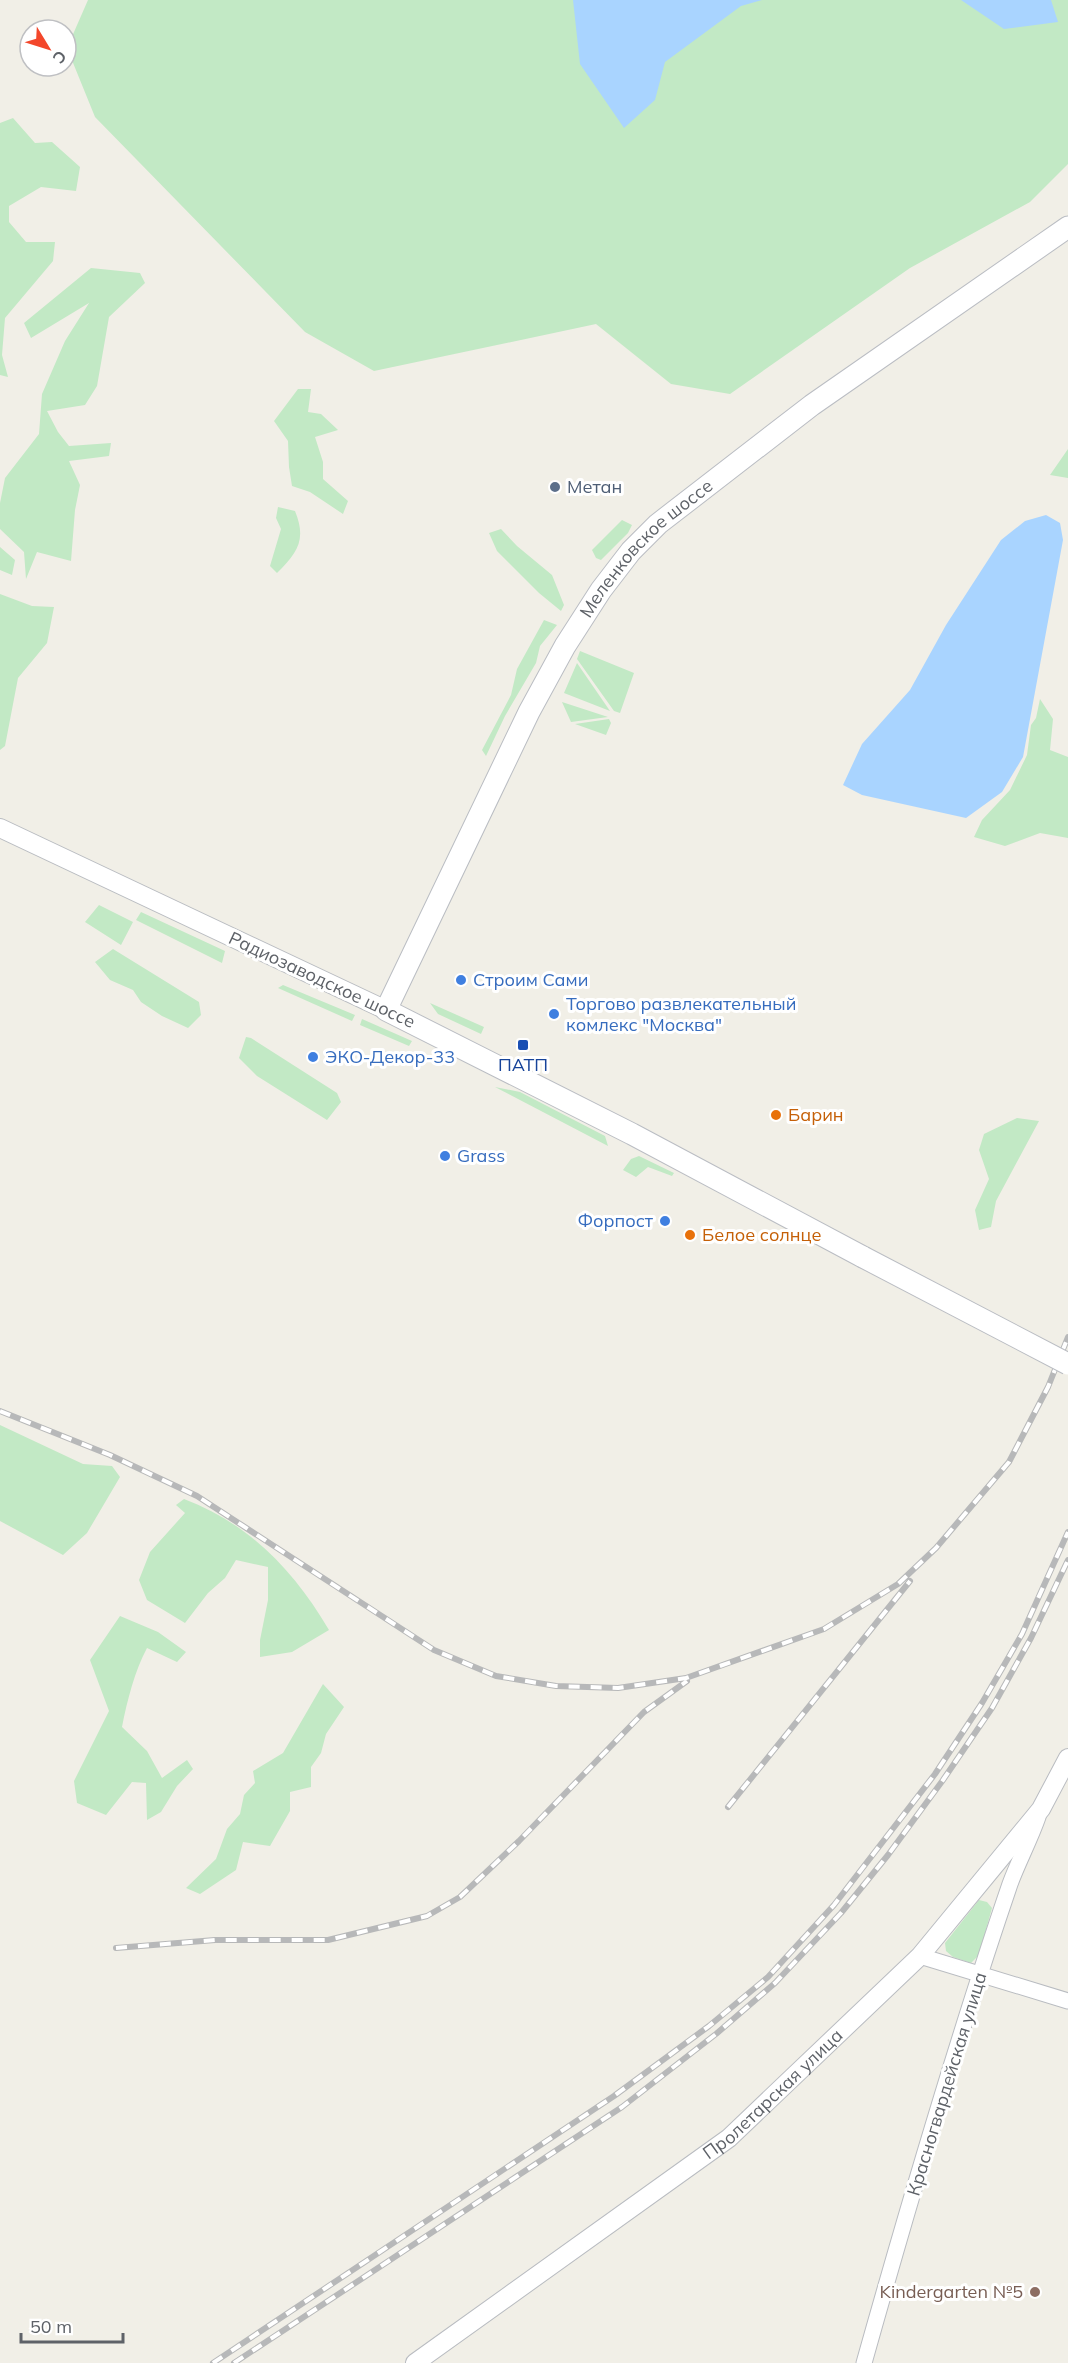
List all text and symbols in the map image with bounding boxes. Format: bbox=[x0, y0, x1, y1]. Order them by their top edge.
north arrow bbox=[18, 18, 78, 78]
text: С bbox=[49, 47, 71, 68]
street label: Меленковское шоссе bbox=[574, 474, 717, 622]
place label: Метан bbox=[567, 475, 622, 498]
marker: Метан bbox=[548, 480, 562, 494]
street label: Радиозаводское шоссе bbox=[225, 926, 419, 1033]
place label: Строим Сами bbox=[473, 968, 588, 991]
marker: Строим Сами bbox=[454, 973, 468, 987]
place label: Торгово развлекательный комлекс "Москва" bbox=[566, 992, 796, 1036]
marker: Торгово развлекательный комлекс "Москва" bbox=[547, 1007, 561, 1021]
marker: ПАТП bbox=[516, 1038, 530, 1052]
place label: ЭКО-Декор-33 bbox=[325, 1045, 455, 1068]
marker: ЭКО-Декор-33 bbox=[306, 1050, 320, 1064]
place label: ПАТП bbox=[498, 1053, 548, 1076]
place label: Барин bbox=[788, 1103, 844, 1126]
marker: Барин bbox=[769, 1108, 783, 1122]
place label: Grass bbox=[457, 1144, 505, 1167]
marker: Grass bbox=[438, 1149, 452, 1163]
place label: Форпост bbox=[577, 1209, 654, 1232]
marker: Форпост bbox=[658, 1214, 672, 1228]
place label: Белое солнце bbox=[702, 1223, 822, 1246]
marker: Белое солнце bbox=[683, 1228, 697, 1242]
street label: Красногвардейская улица bbox=[902, 1969, 992, 2198]
street label: Пролетарская улица bbox=[698, 2024, 847, 2164]
place label: Kindergarten №5 bbox=[879, 2280, 1023, 2303]
marker: Kindergarten №5 bbox=[1028, 2285, 1042, 2299]
scale bar bbox=[21, 2306, 123, 2344]
text: 50 m bbox=[30, 2315, 72, 2338]

